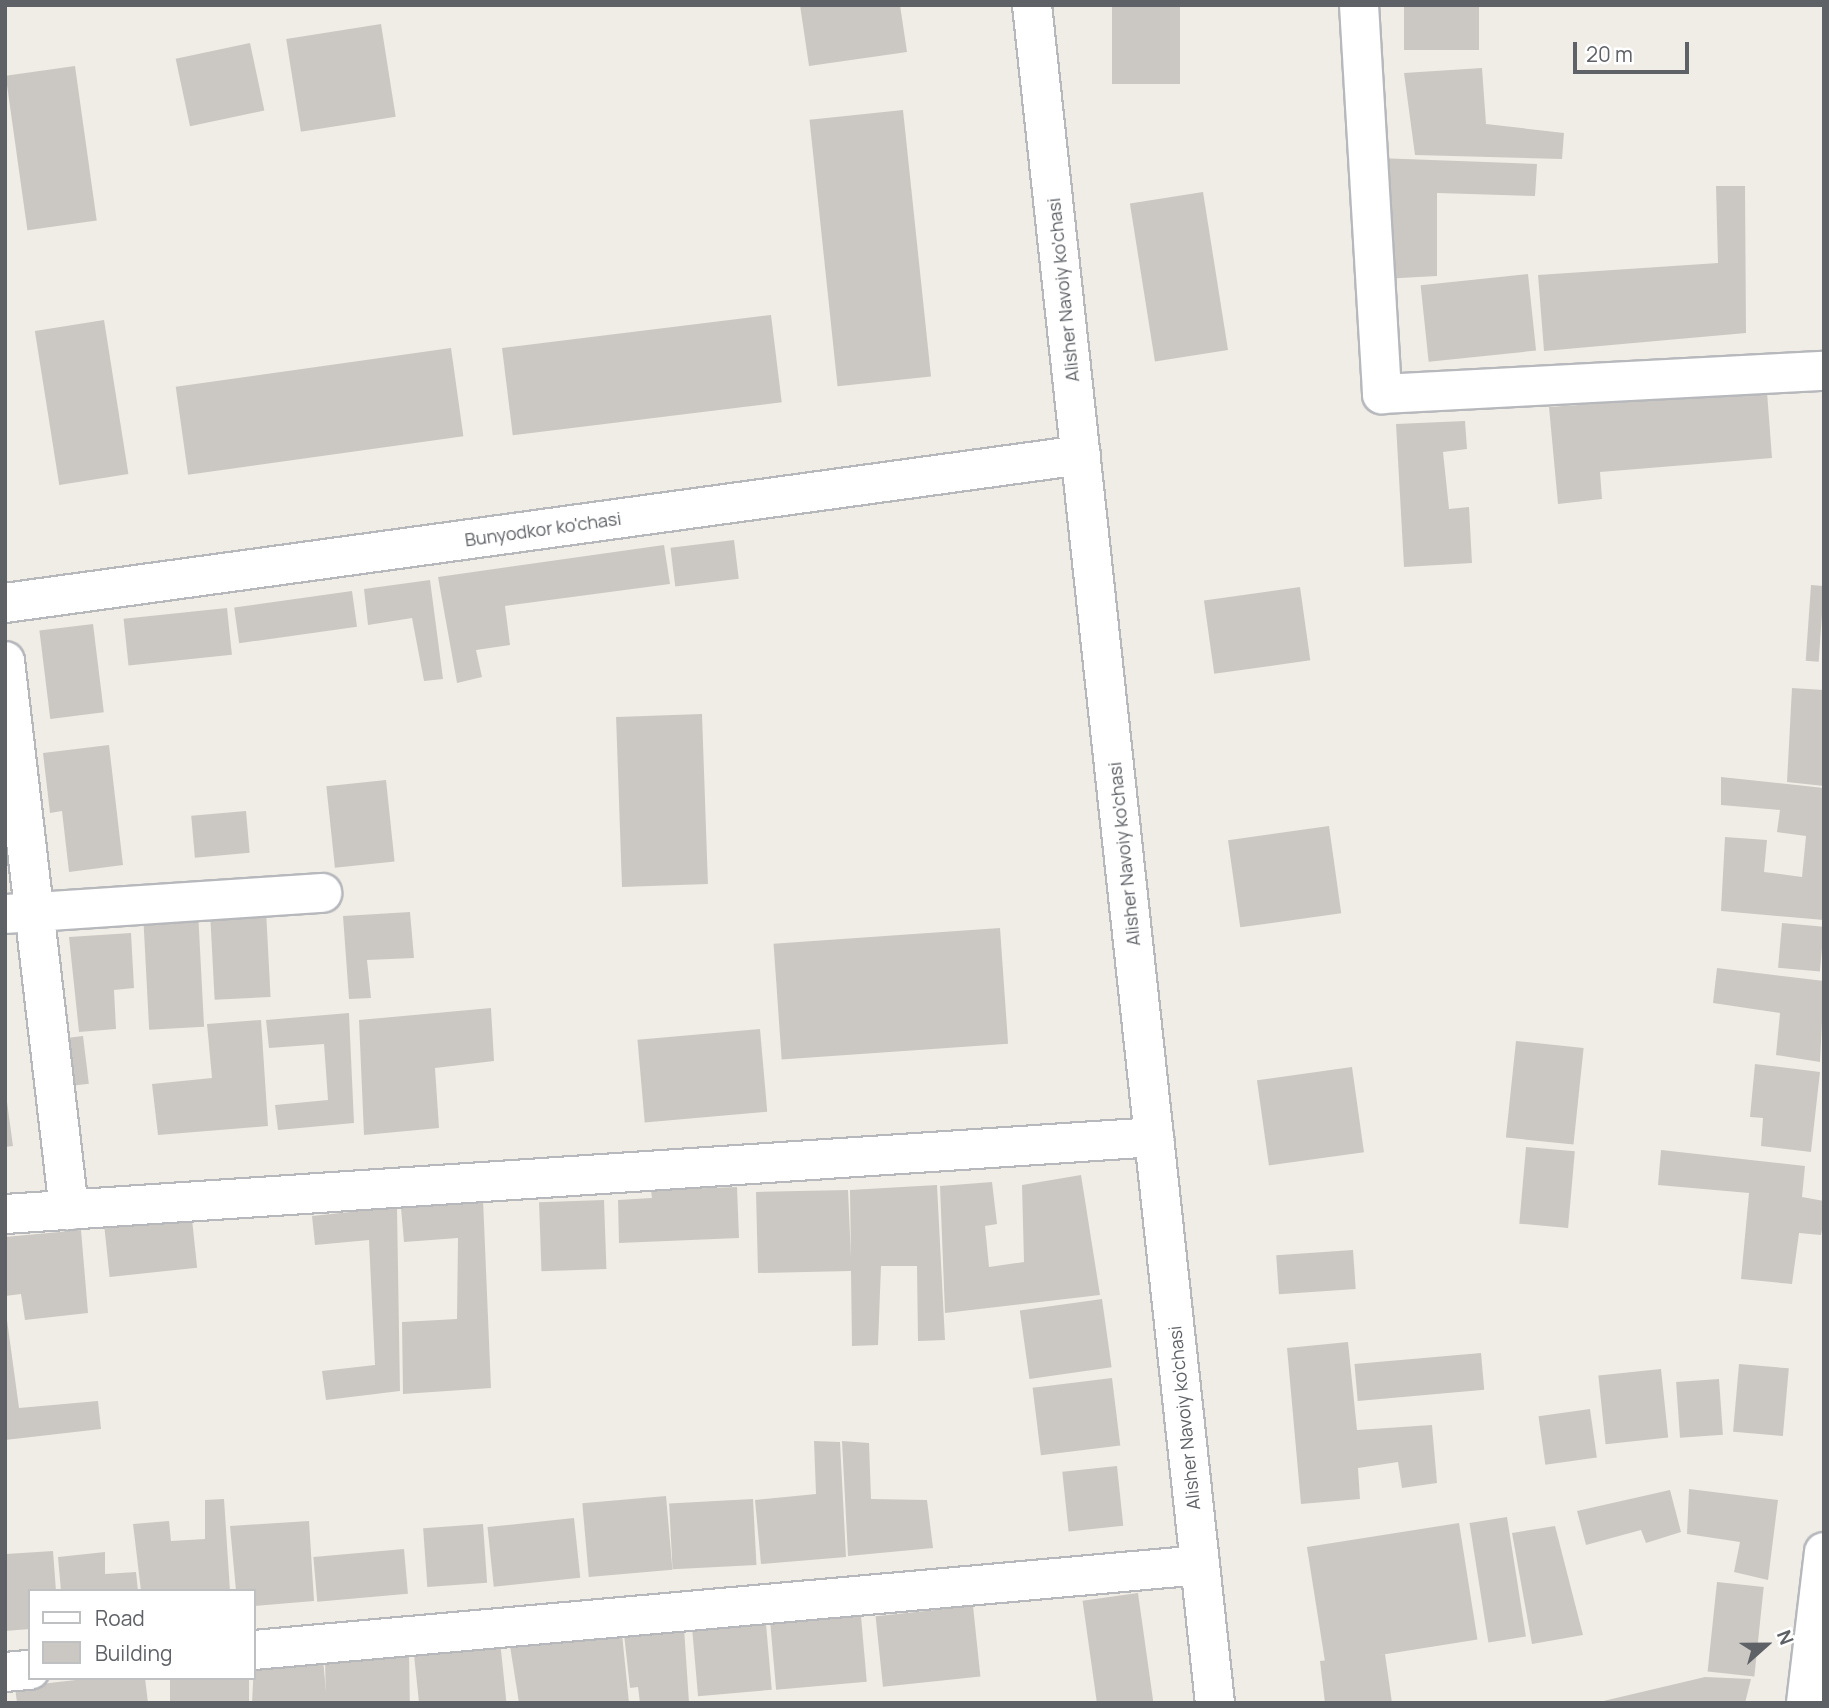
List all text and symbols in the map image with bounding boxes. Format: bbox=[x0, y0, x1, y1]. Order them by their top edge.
scale bar bbox=[1577, 28, 1692, 72]
text: 20 m bbox=[1586, 40, 1633, 68]
street label: Alisher Navoiy ko'chasi bbox=[1043, 197, 1083, 383]
street label: Bunyodkor ko'chasi bbox=[463, 507, 623, 551]
street label: Alisher Navoiy ko'chasi bbox=[1104, 761, 1144, 947]
street label: Alisher Navoiy ko'chasi bbox=[1164, 1325, 1204, 1511]
legend bbox=[28, 1589, 256, 1680]
text: Road bbox=[95, 1604, 145, 1632]
north arrow bbox=[1731, 1610, 1801, 1680]
text: N bbox=[1771, 1626, 1800, 1649]
text: Building bbox=[95, 1639, 172, 1667]

